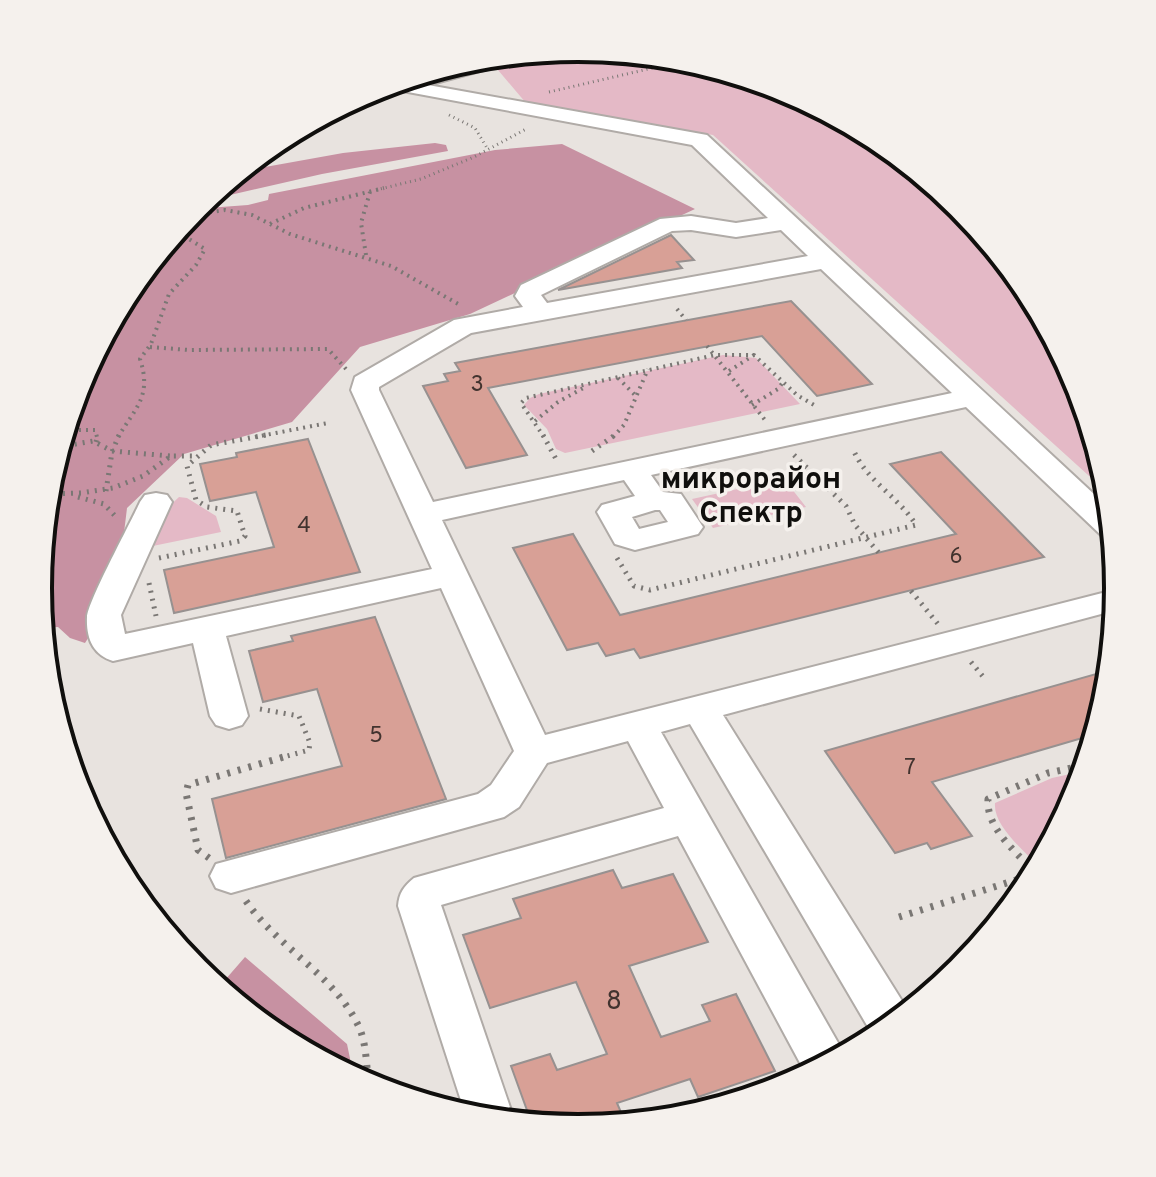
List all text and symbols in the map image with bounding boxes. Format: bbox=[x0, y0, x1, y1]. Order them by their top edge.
house number: 3 bbox=[470, 372, 484, 399]
district label: микрорайон Спектр bbox=[661, 462, 841, 533]
house number: 4 bbox=[297, 513, 311, 540]
house number: 6 bbox=[949, 544, 963, 571]
house number: 5 bbox=[369, 723, 383, 750]
house number: 7 bbox=[904, 755, 916, 782]
house number: 8 bbox=[606, 986, 622, 1019]

